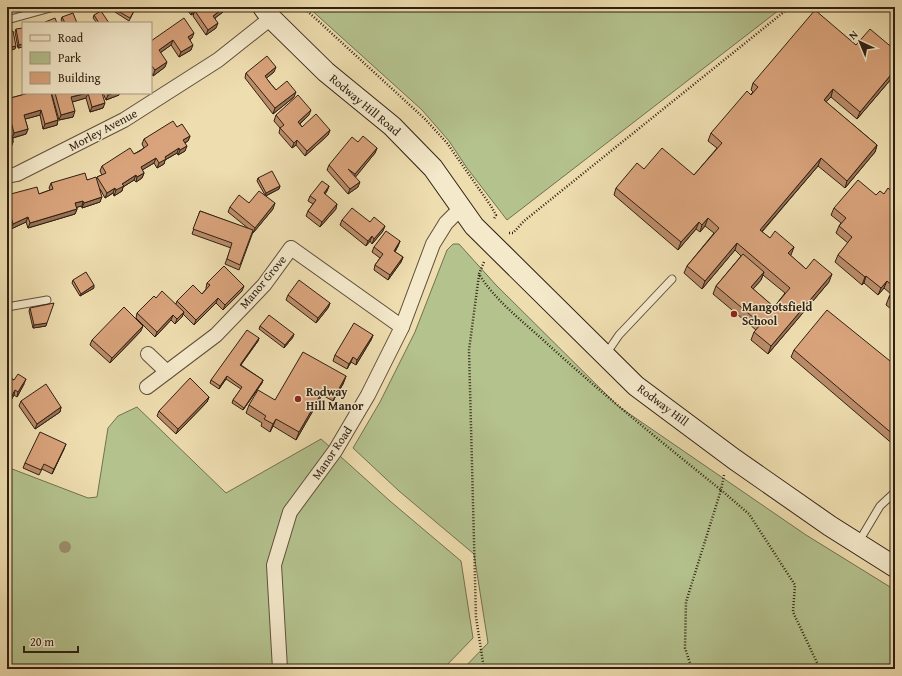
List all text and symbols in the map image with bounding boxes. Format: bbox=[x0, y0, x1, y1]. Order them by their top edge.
legend bbox=[22, 22, 152, 94]
north arrow bbox=[840, 22, 880, 62]
text: N bbox=[845, 26, 862, 43]
text: Road bbox=[58, 29, 84, 46]
text: Park bbox=[58, 49, 82, 66]
text: Building bbox=[58, 69, 101, 86]
street label: Rodway Hill Road bbox=[326, 70, 405, 140]
street label: Morley Avenue bbox=[65, 104, 140, 155]
street label: Manor Grove bbox=[235, 251, 290, 312]
place label: Mangotsfield School bbox=[742, 298, 812, 329]
marker: Mangotsfield School bbox=[729, 309, 739, 319]
street label: Rodway Hill bbox=[634, 380, 693, 430]
place label: Rodway Hill Manor bbox=[306, 383, 364, 414]
marker: Rodway Hill Manor bbox=[293, 394, 303, 404]
street label: Manor Road bbox=[307, 422, 356, 483]
scale bar bbox=[24, 628, 78, 654]
text: 20 m bbox=[30, 633, 54, 650]

